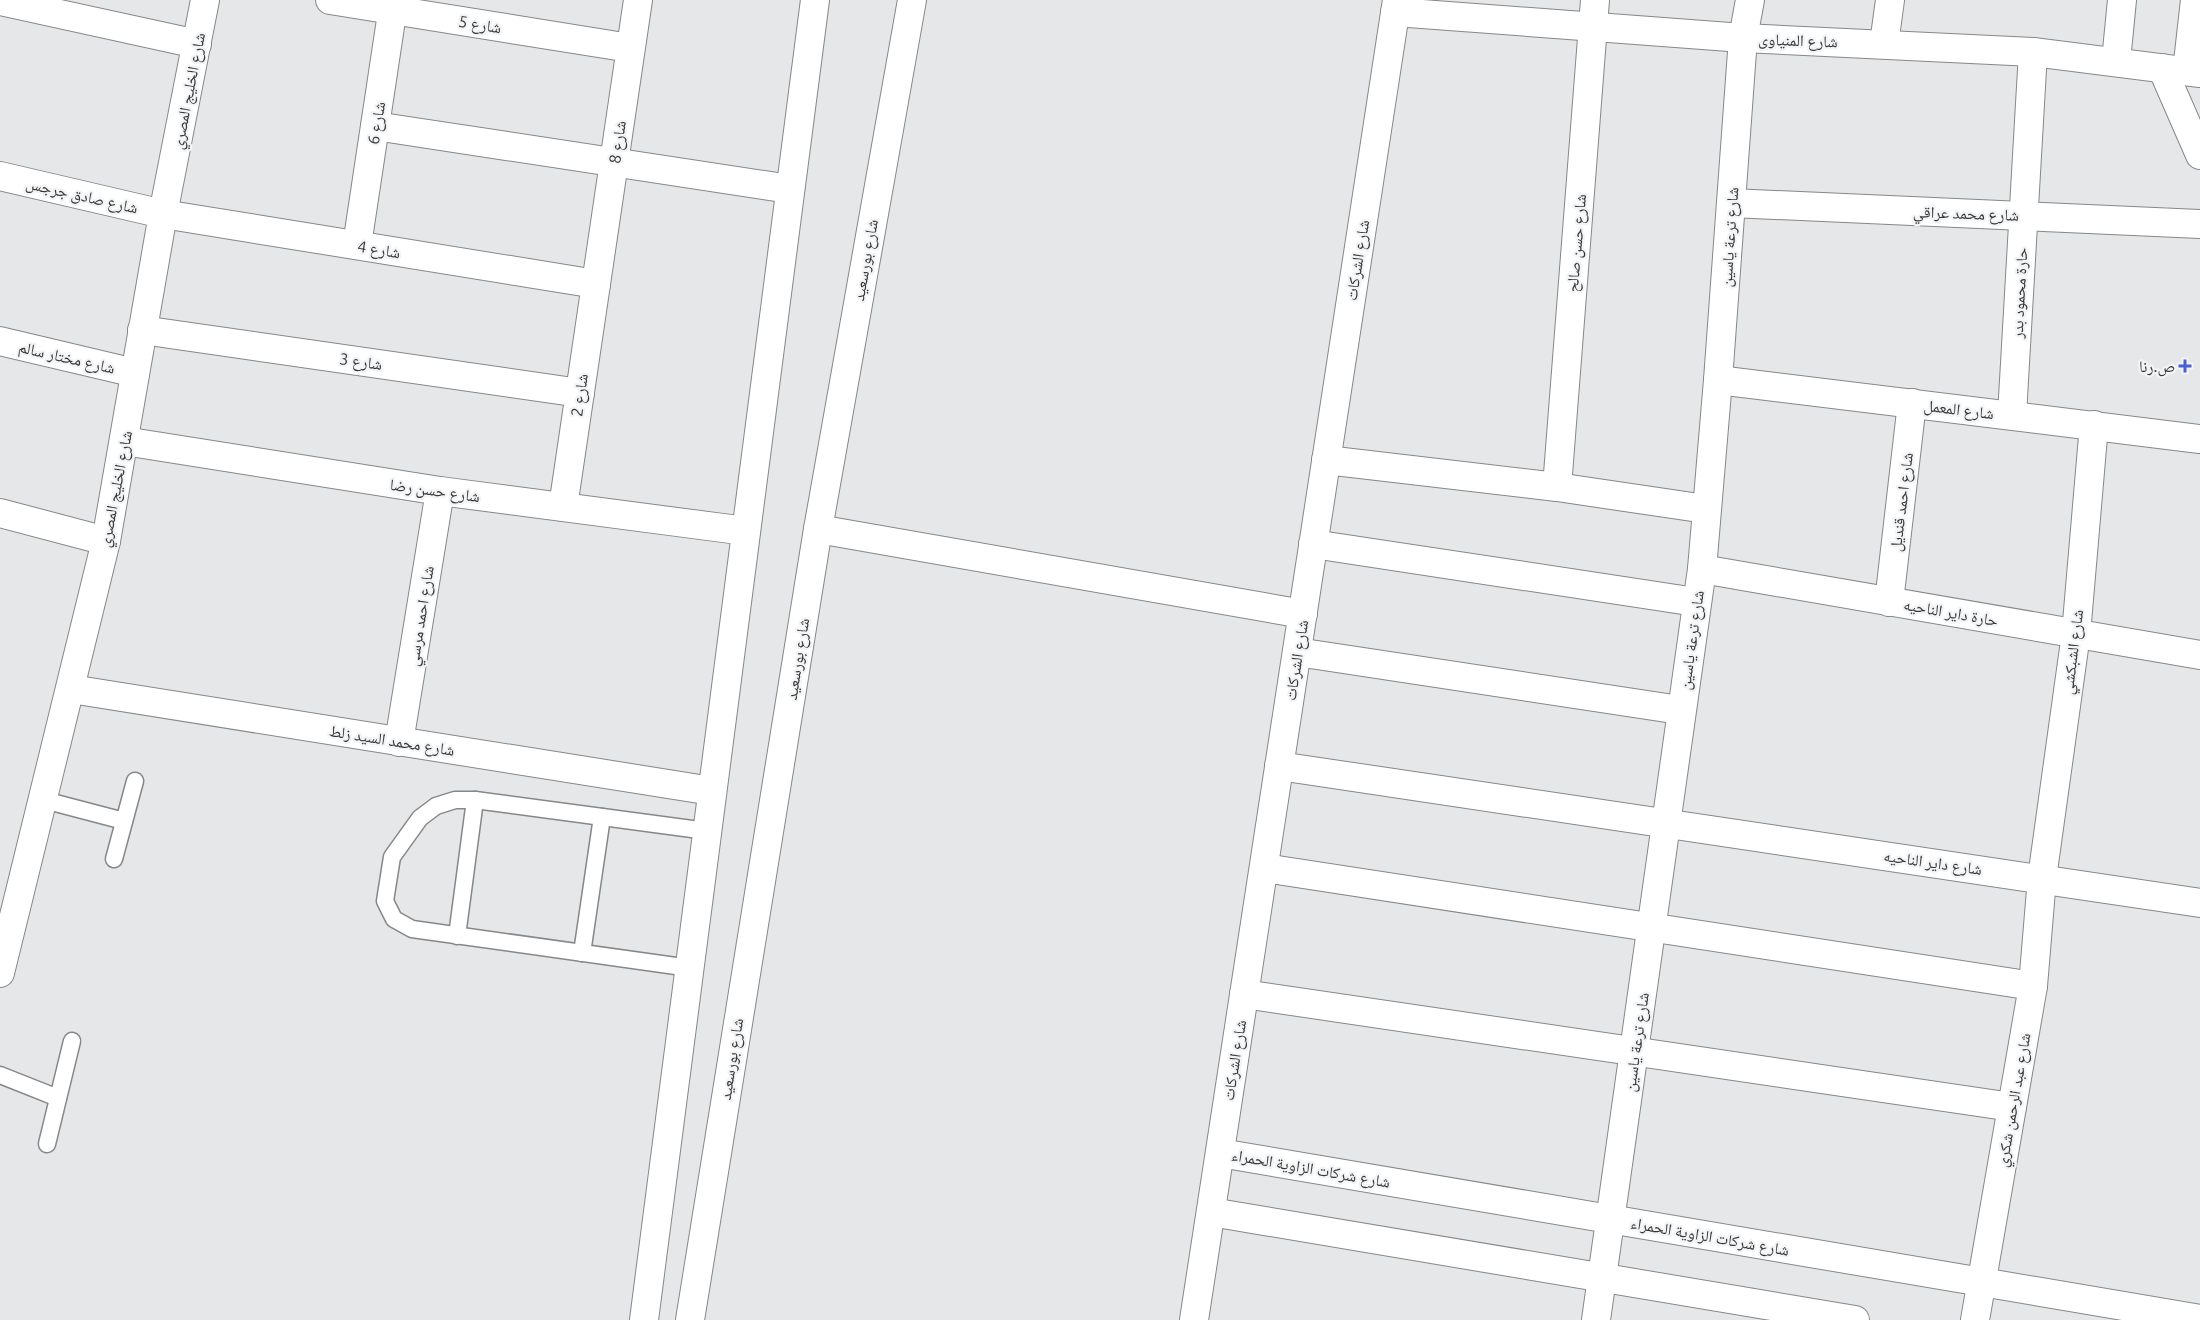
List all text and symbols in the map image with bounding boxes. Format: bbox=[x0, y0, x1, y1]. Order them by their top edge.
street label: شارع 5 bbox=[457, 12, 503, 38]
street label: شارع المنياوى bbox=[1758, 30, 1838, 52]
street label: شارع الخليج المصري bbox=[168, 31, 212, 152]
street label: شارع 6 bbox=[364, 100, 390, 146]
street label: شارع 8 bbox=[605, 119, 631, 165]
street label: شارع صادق جرجس bbox=[24, 173, 140, 219]
street label: شارع ترعة ياسين bbox=[1717, 186, 1743, 288]
street label: شارع حسن صالح bbox=[1563, 193, 1591, 293]
street label: شارع محمد عراقي bbox=[1913, 202, 2019, 228]
street label: شارع بورسعيد bbox=[849, 218, 883, 303]
street label: شارع الشركات bbox=[1342, 218, 1374, 302]
street label: شارع 4 bbox=[356, 237, 402, 263]
street label: حارة محمود بدر bbox=[2008, 247, 2031, 340]
street label: شارع مختار سالم bbox=[17, 337, 117, 379]
street label: شارع 3 bbox=[338, 349, 384, 375]
place label: ص.رنا bbox=[2139, 357, 2175, 377]
marker: ص.رنا bbox=[2179, 360, 2191, 372]
street label: شارع 2 bbox=[567, 372, 593, 418]
street label: شارع المعمل bbox=[1923, 396, 1995, 424]
street label: شارع الخليج المصري bbox=[95, 429, 139, 550]
street label: شارع احمد قنديل bbox=[1886, 451, 1918, 553]
street label: شارع حسن رضا bbox=[389, 475, 481, 507]
street label: شارع احمد مرسي bbox=[403, 565, 441, 668]
street label: شارع ترعة ياسين bbox=[1675, 589, 1709, 691]
street label: حارة داير الناحيه bbox=[1902, 595, 2000, 630]
street label: شارع الشبكشي bbox=[2058, 608, 2090, 696]
street label: شارع بورسعيد bbox=[782, 617, 814, 702]
street label: شارع الشركات bbox=[1281, 618, 1313, 702]
street label: شارع محمد السيد زلط bbox=[328, 721, 456, 761]
street label: شارع داير الناحيه bbox=[1882, 846, 1983, 880]
street label: شارع ترعة ياسين bbox=[1620, 991, 1654, 1093]
street label: شارع بورسعيد bbox=[716, 1017, 748, 1102]
street label: شارع الشركات bbox=[1219, 1018, 1251, 1102]
street label: شارع عبد الرحمن شكري bbox=[1992, 1032, 2038, 1169]
street label: شارع شركات الزاوية الحمراء bbox=[1230, 1145, 1392, 1193]
street label: شارع شركات الزاوية الحمراء bbox=[1629, 1213, 1791, 1261]

